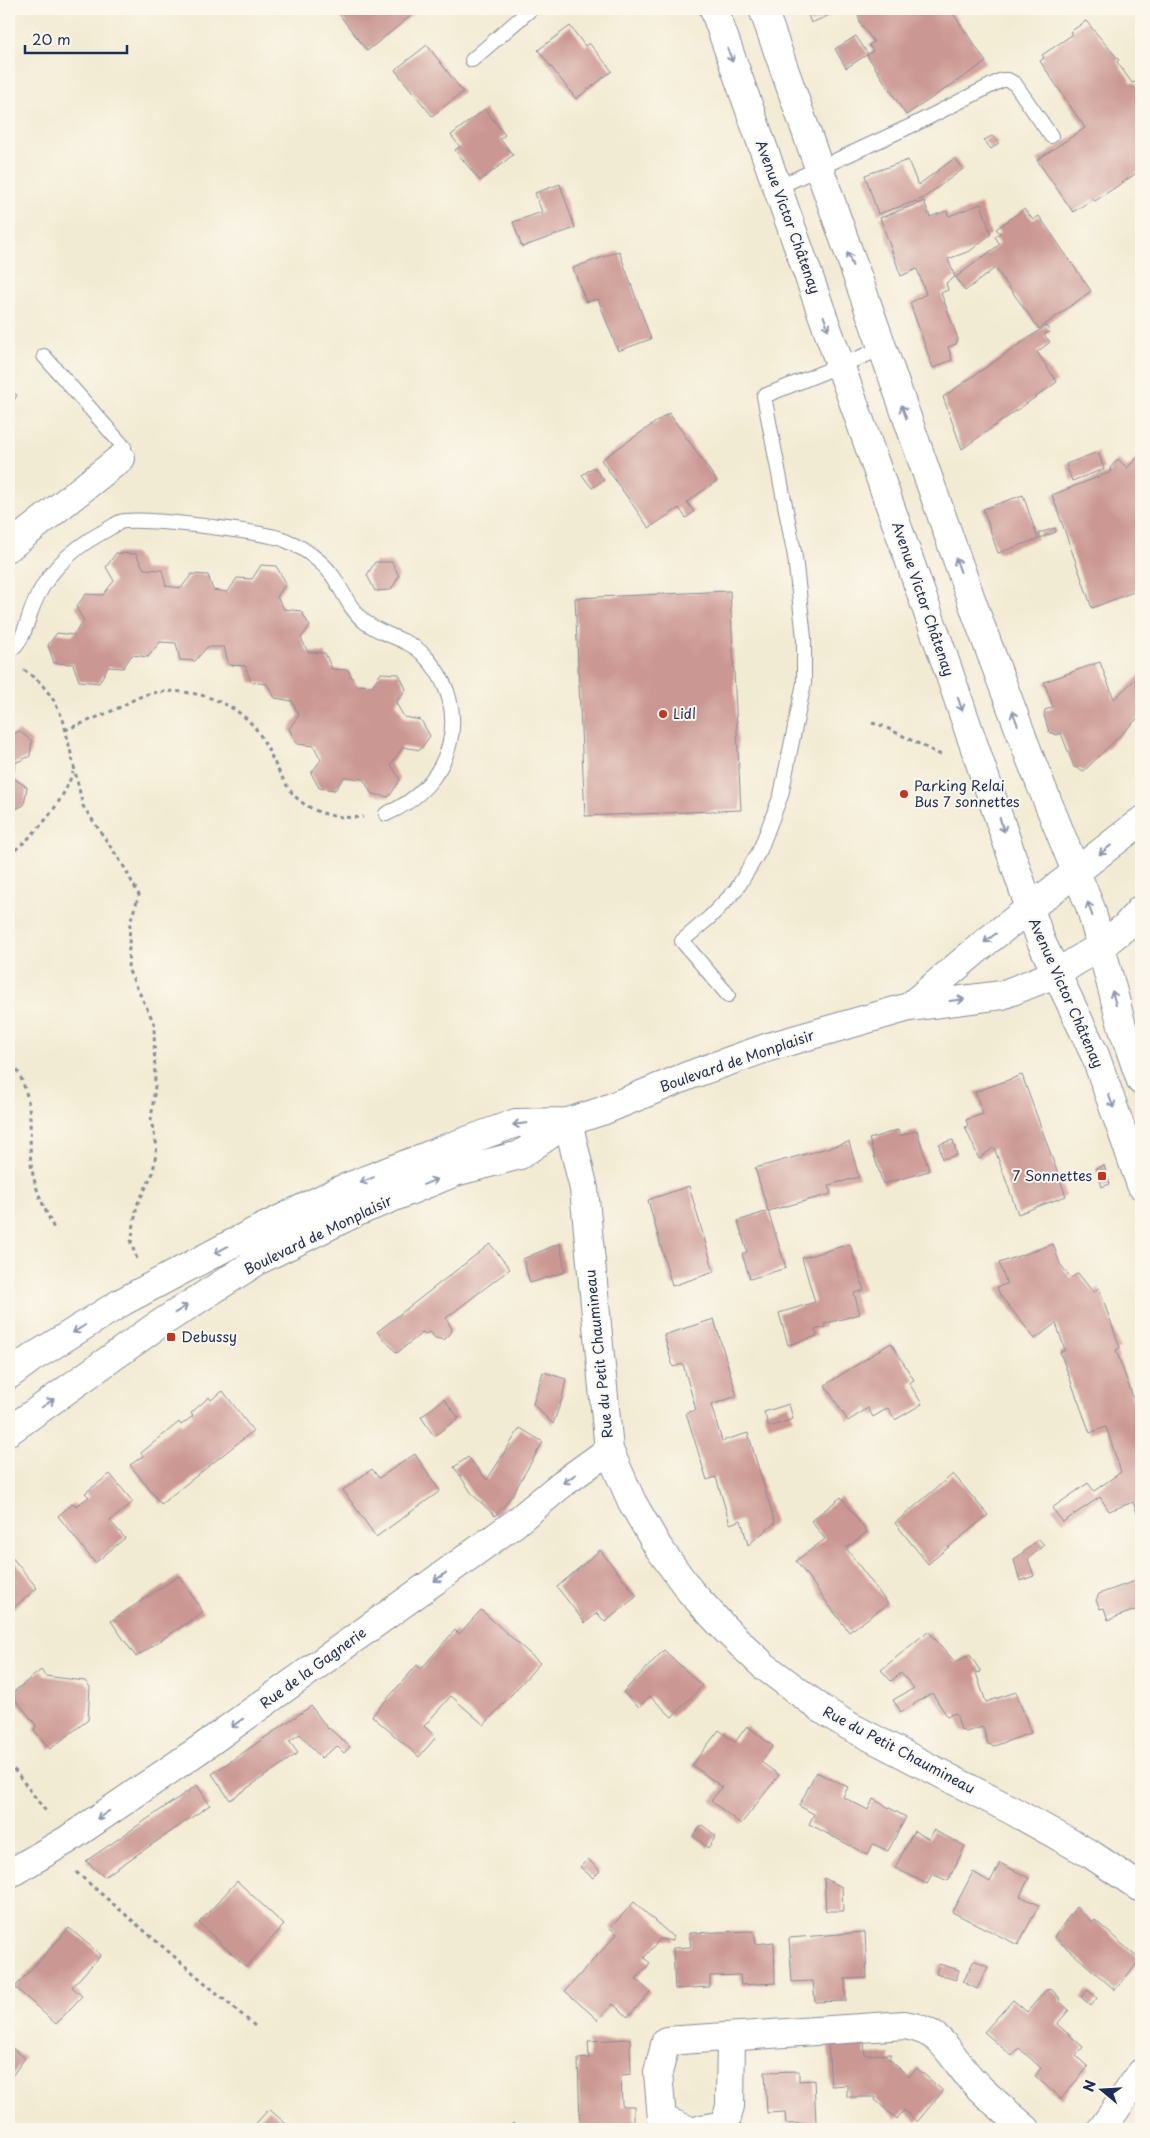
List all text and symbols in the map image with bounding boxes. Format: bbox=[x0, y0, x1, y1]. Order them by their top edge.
scale bar bbox=[25, 22, 128, 54]
text: 20 m bbox=[32, 27, 71, 50]
one-way arrow bbox=[726, 46, 735, 62]
street label: Avenue Victor Châtenay bbox=[751, 137, 826, 297]
one-way arrow bbox=[845, 252, 854, 267]
one-way arrow bbox=[821, 315, 831, 331]
one-way arrow bbox=[899, 405, 908, 420]
street label: Avenue Victor Châtenay bbox=[887, 519, 960, 679]
one-way arrow bbox=[953, 558, 962, 573]
one-way arrow bbox=[956, 696, 966, 712]
place label: Lidl bbox=[673, 703, 696, 724]
marker: Lidl bbox=[657, 708, 669, 720]
one-way arrow bbox=[1010, 710, 1019, 726]
place label: Parking Relai Bus 7 sonnettes bbox=[914, 775, 1020, 812]
marker: Parking Relai Bus 7 sonnettes bbox=[898, 788, 910, 800]
one-way arrow bbox=[997, 816, 1007, 832]
one-way arrow bbox=[1099, 844, 1112, 855]
one-way arrow bbox=[1085, 901, 1094, 917]
street label: Avenue Victor Châtenay bbox=[1024, 914, 1109, 1071]
one-way arrow bbox=[983, 933, 997, 943]
one-way arrow bbox=[1109, 990, 1118, 1006]
one-way arrow bbox=[949, 995, 965, 1005]
street label: Boulevard de Monplaisir bbox=[657, 1024, 818, 1097]
one-way arrow bbox=[1107, 1093, 1116, 1108]
one-way arrow bbox=[512, 1119, 528, 1129]
place label: 7 Sonnettes bbox=[1013, 1165, 1092, 1186]
marker: 7 Sonnettes bbox=[1096, 1170, 1108, 1182]
one-way arrow bbox=[360, 1176, 375, 1185]
one-way arrow bbox=[422, 1177, 437, 1186]
street label: Boulevard de Monplaisir bbox=[240, 1189, 396, 1280]
one-way arrow bbox=[214, 1246, 229, 1255]
street label: Rue du Petit Chaumineau bbox=[579, 1269, 618, 1439]
one-way arrow bbox=[174, 1304, 188, 1314]
one-way arrow bbox=[72, 1323, 86, 1334]
place label: Debussy bbox=[181, 1326, 237, 1347]
marker: Debussy bbox=[165, 1331, 177, 1343]
one-way arrow bbox=[41, 1398, 55, 1408]
one-way arrow bbox=[562, 1474, 576, 1484]
one-way arrow bbox=[434, 1572, 447, 1583]
street label: Rue de la Gagnerie bbox=[255, 1622, 370, 1713]
street label: Rue du Petit Chaumineau bbox=[819, 1700, 979, 1799]
one-way arrow bbox=[230, 1718, 244, 1728]
one-way arrow bbox=[96, 1810, 110, 1820]
north arrow bbox=[1078, 2066, 1128, 2116]
text: N bbox=[1077, 2077, 1101, 2094]

